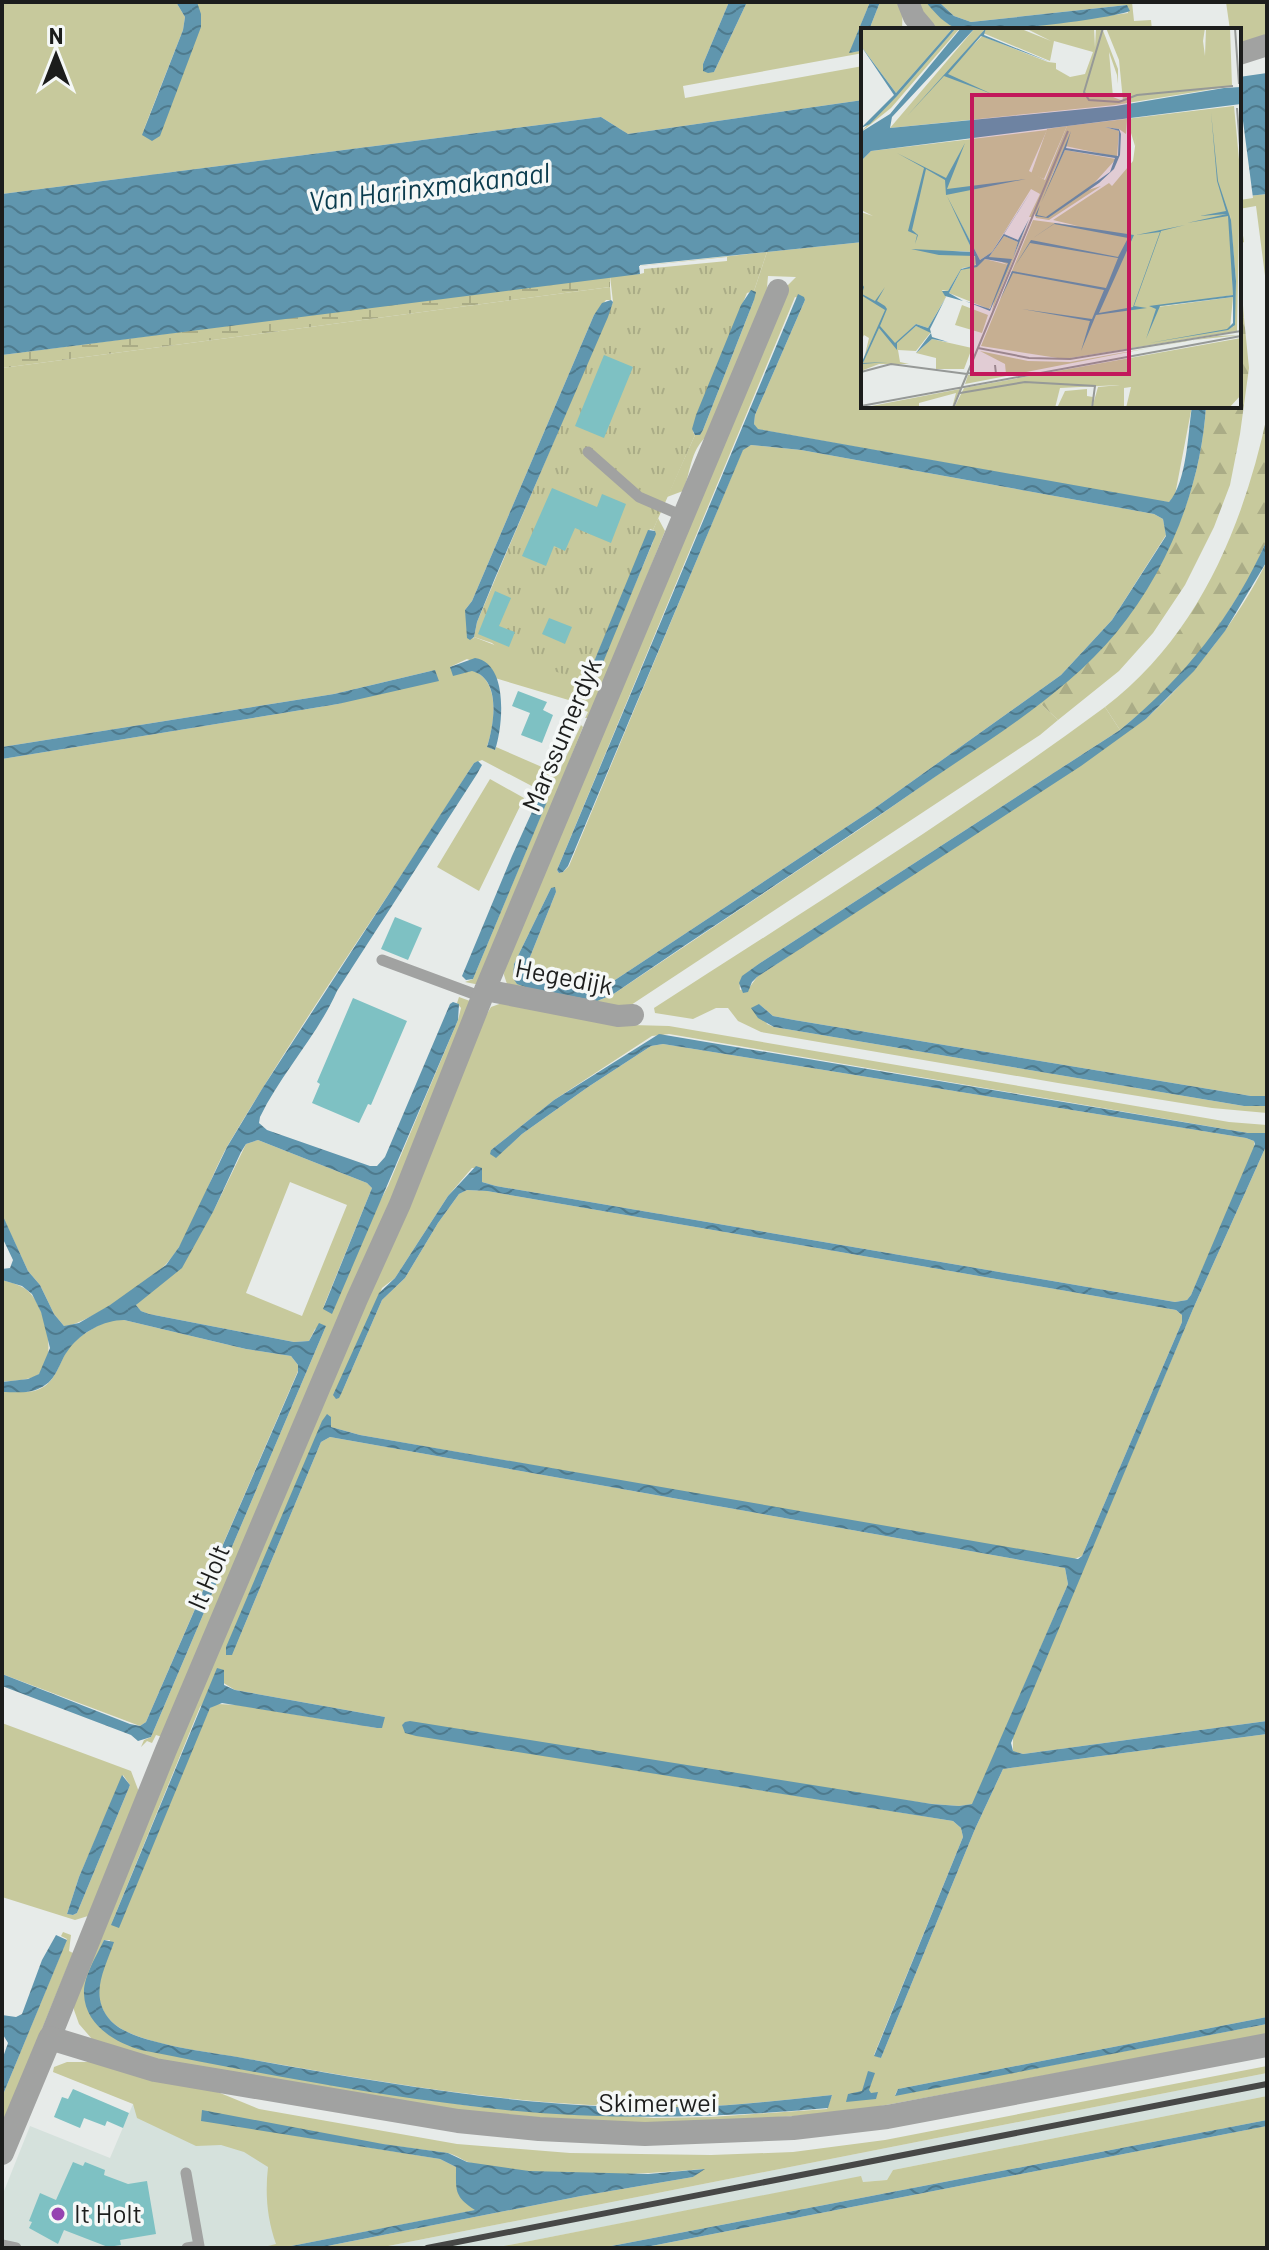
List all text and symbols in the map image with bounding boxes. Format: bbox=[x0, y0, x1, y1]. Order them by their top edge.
north arrow bbox=[16, 16, 96, 96]
text: N bbox=[49, 22, 63, 48]
inset map bbox=[861, 28, 1241, 408]
water label: Van Harinxmakanaal bbox=[306, 154, 551, 218]
street label: Marssumerdyk bbox=[514, 653, 607, 816]
street label: Hegedijk bbox=[513, 951, 616, 1000]
street label: It Holt bbox=[180, 1539, 235, 1614]
street label: Skimerwei bbox=[598, 2086, 718, 2117]
place label: It Holt bbox=[74, 2197, 142, 2228]
marker: It Holt bbox=[49, 2205, 67, 2223]

